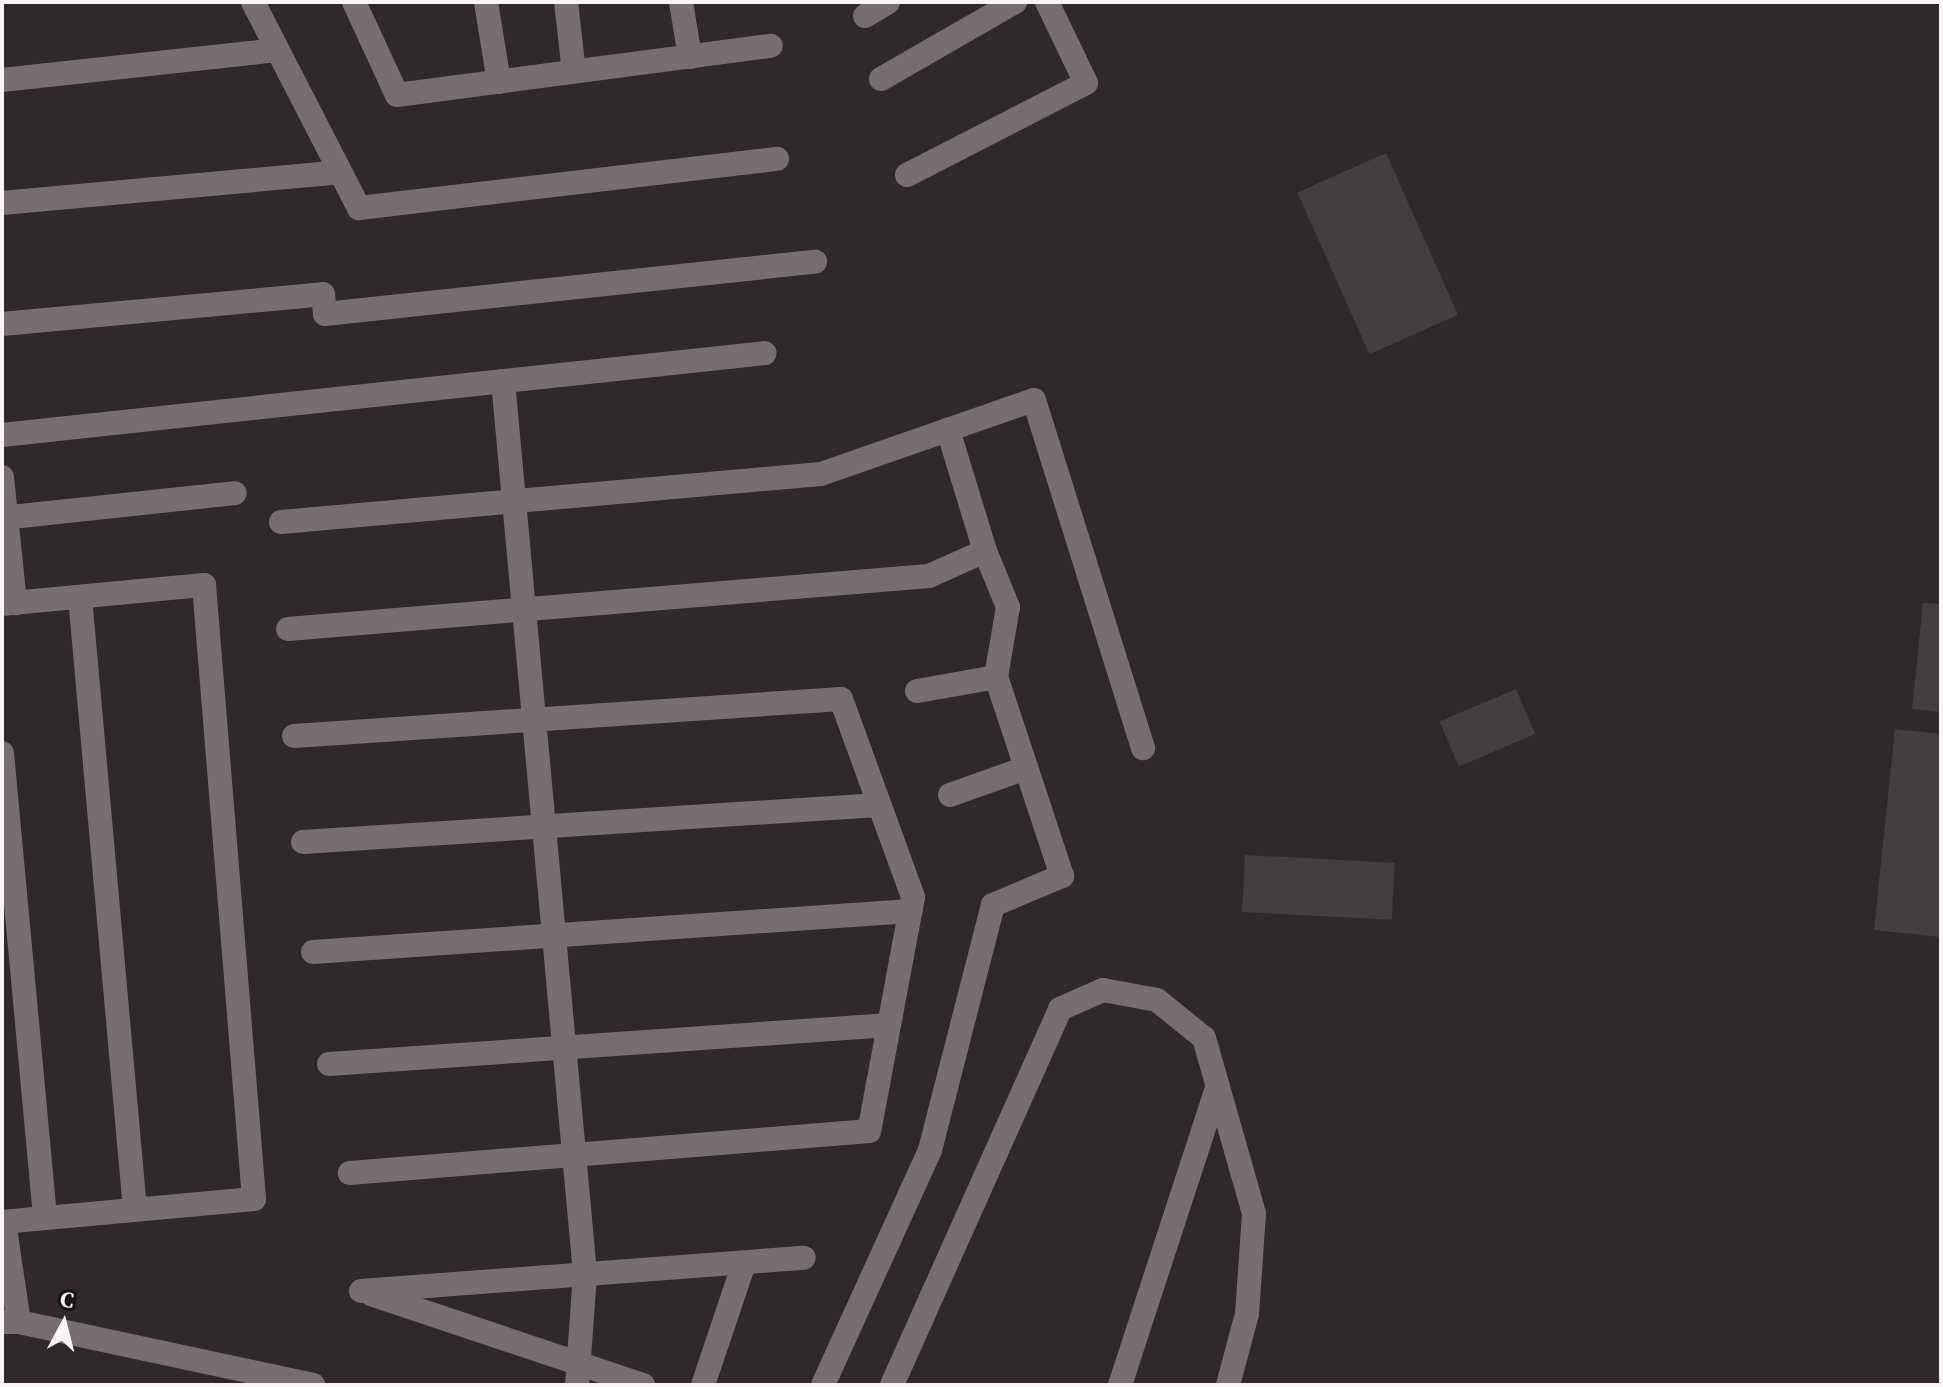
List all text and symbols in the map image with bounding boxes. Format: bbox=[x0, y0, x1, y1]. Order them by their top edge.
north arrow bbox=[24, 1283, 104, 1363]
text: С bbox=[58, 1283, 76, 1315]

